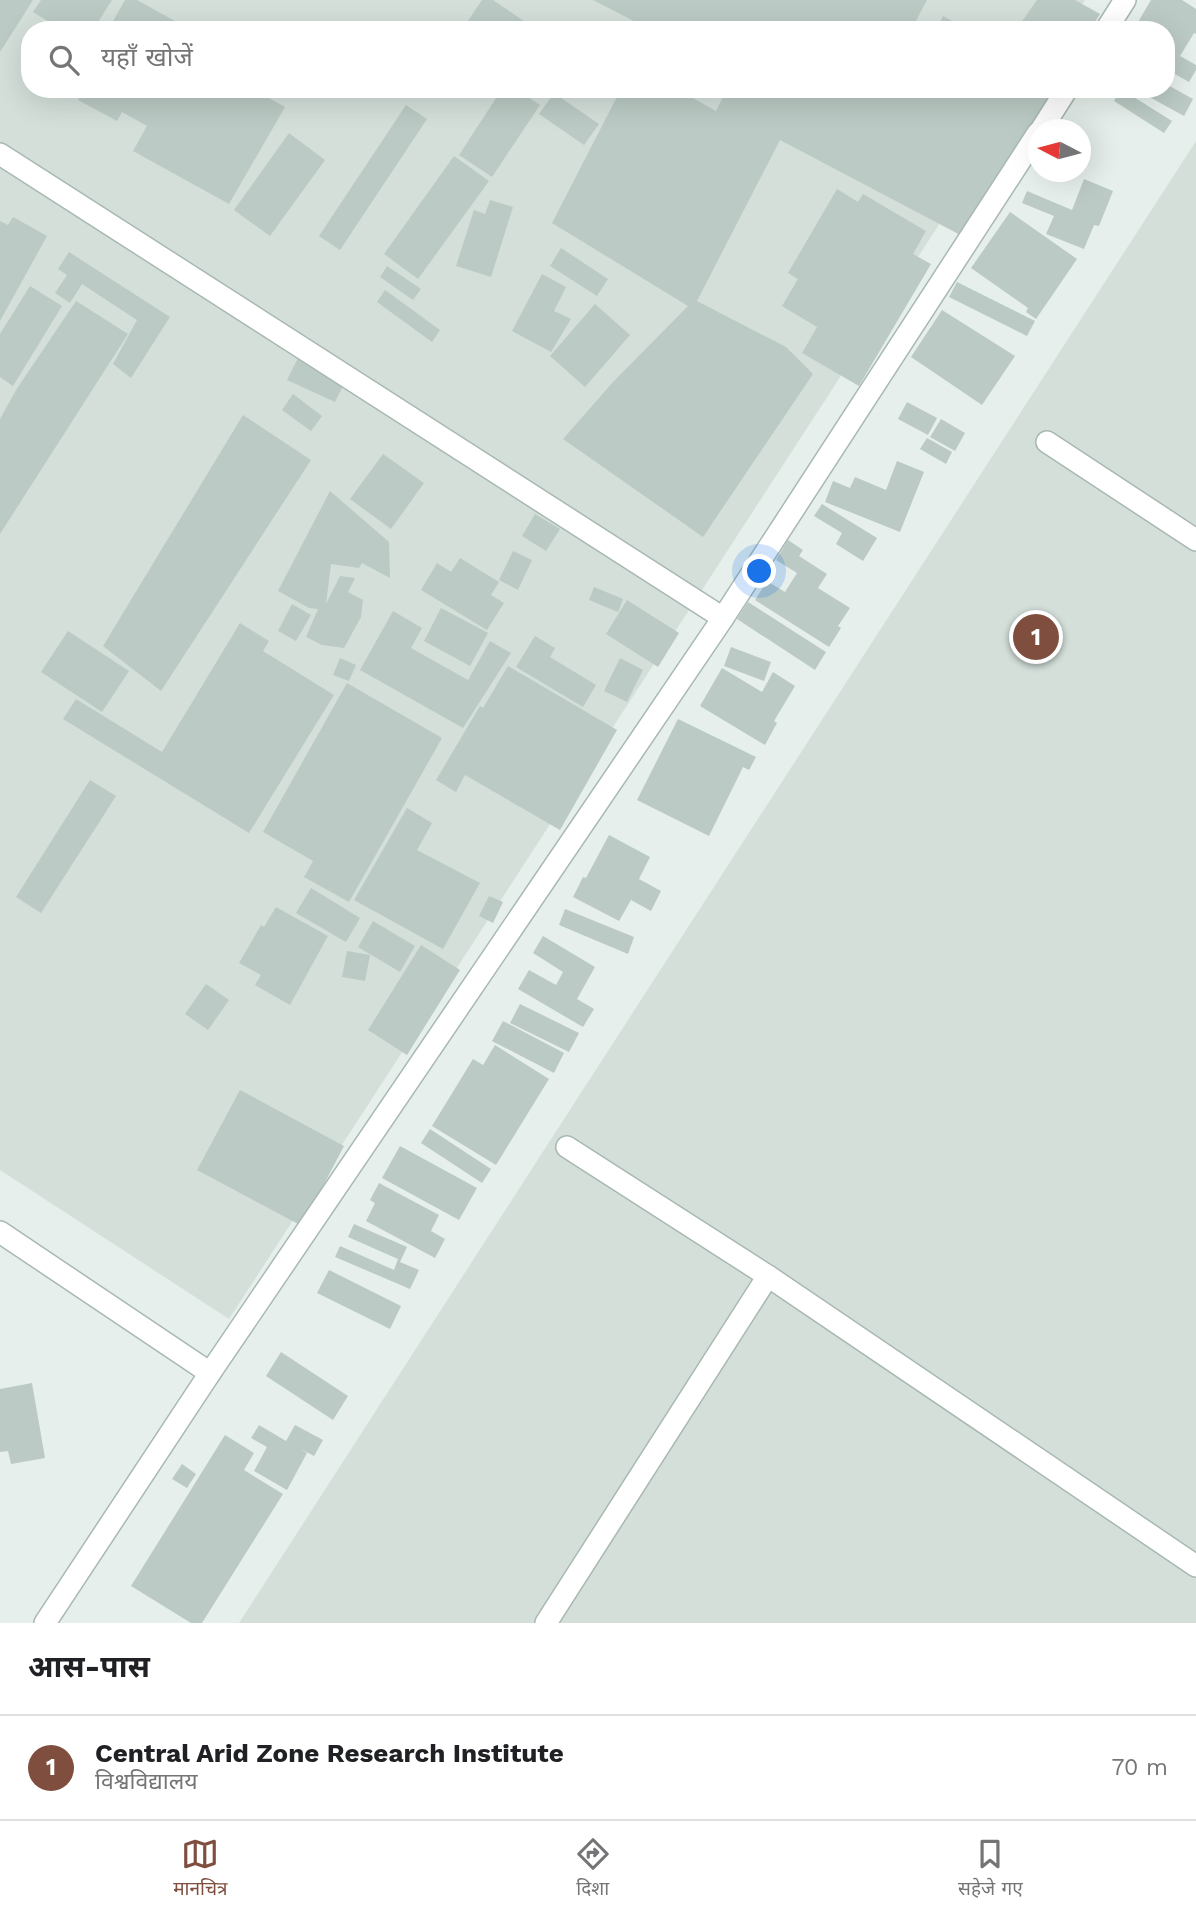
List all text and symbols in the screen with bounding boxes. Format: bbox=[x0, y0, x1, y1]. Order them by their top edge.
search box bbox=[21, 21, 1175, 98]
icon: search bbox=[45, 41, 83, 79]
text: यहाँ खोजें bbox=[101, 42, 193, 72]
north arrow bbox=[1028, 119, 1091, 182]
your location bbox=[742, 554, 776, 588]
pin: 1 bbox=[1013, 611, 1059, 663]
text: आस-पास bbox=[28, 1649, 150, 1684]
text: Central Arid Zone Research Institute bbox=[95, 1738, 564, 1768]
text: 1 bbox=[46, 1754, 56, 1781]
text: 70 m bbox=[1111, 1754, 1168, 1781]
text: विश्वविद्यालय bbox=[95, 1768, 198, 1795]
tab: मानचित्र bbox=[173, 1835, 227, 1903]
tab: दिशा bbox=[574, 1835, 612, 1903]
tab: सहेजे गए bbox=[958, 1835, 1023, 1903]

